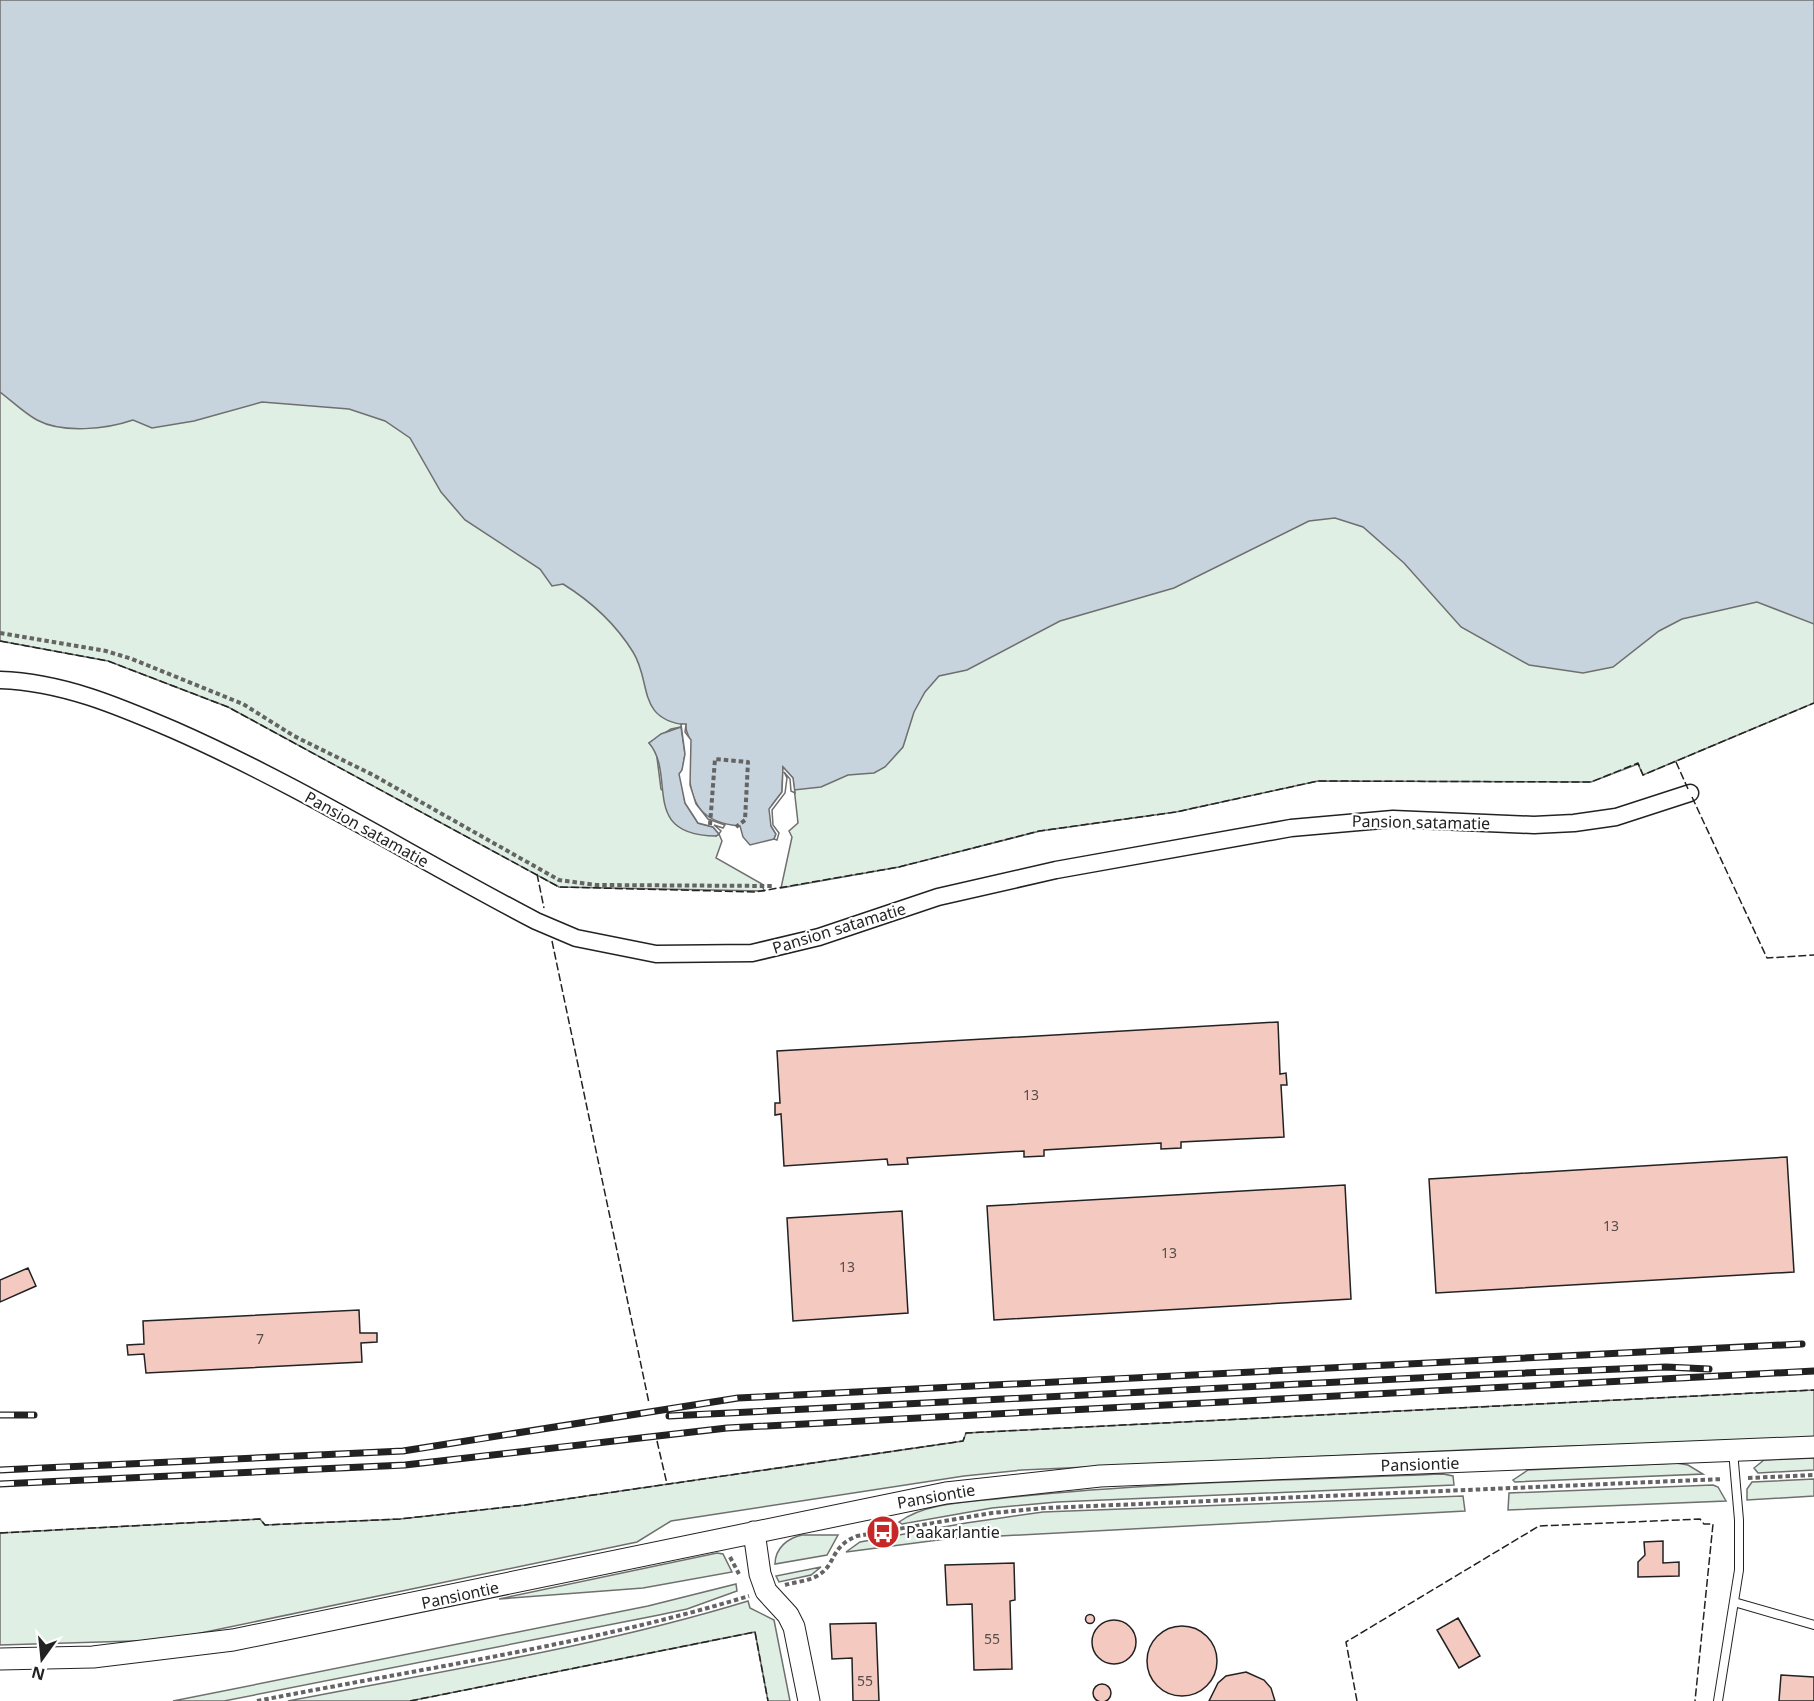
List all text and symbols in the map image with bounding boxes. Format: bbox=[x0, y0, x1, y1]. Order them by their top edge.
street label: Pansion satamatie bbox=[301, 786, 433, 872]
street label: Pansion satamatie bbox=[1352, 810, 1490, 834]
street label: Pansion satamatie bbox=[770, 897, 908, 959]
house number: 13 bbox=[1023, 1085, 1039, 1104]
house number: 13 bbox=[1603, 1216, 1619, 1235]
house number: 13 bbox=[1161, 1243, 1177, 1262]
house number: 13 bbox=[839, 1257, 855, 1276]
house number: 7 bbox=[256, 1329, 264, 1348]
street label: Pansiontie bbox=[1380, 1452, 1460, 1476]
street label: Pansiontie bbox=[895, 1478, 977, 1514]
bus stop icon: Paakarlantie bbox=[865, 1514, 901, 1550]
place label: Paakarlantie bbox=[906, 1521, 1000, 1543]
street label: Pansiontie bbox=[419, 1576, 501, 1614]
north arrow bbox=[12, 1629, 72, 1689]
house number: 55 bbox=[984, 1629, 1000, 1648]
text: N bbox=[29, 1661, 47, 1686]
house number: 55 bbox=[857, 1671, 873, 1690]

